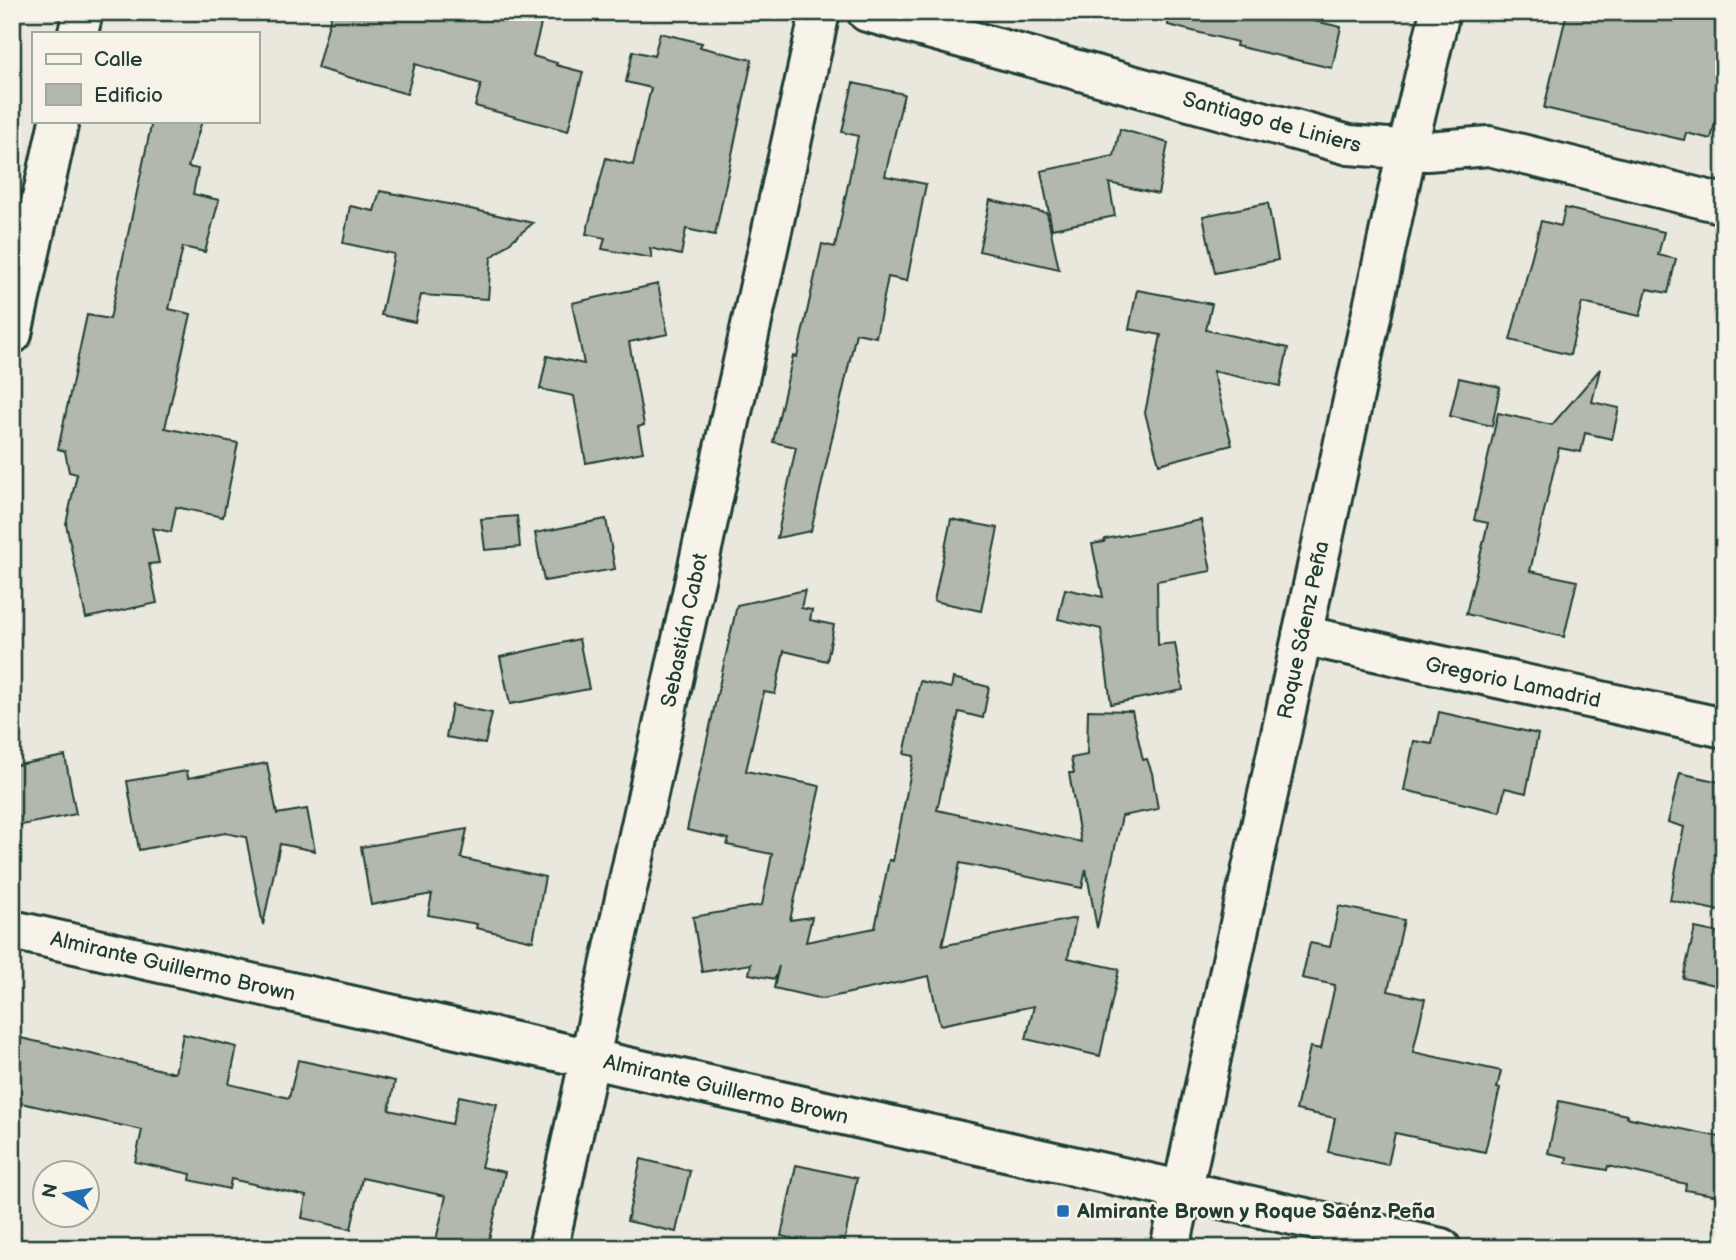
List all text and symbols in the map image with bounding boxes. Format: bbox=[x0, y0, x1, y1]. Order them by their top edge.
legend bbox=[32, 32, 259, 122]
text: Calle bbox=[94, 47, 143, 72]
text: Edificio bbox=[94, 83, 163, 108]
street label: Santiago de Liniers bbox=[1180, 87, 1364, 158]
street label: Roque Sáenz Peña bbox=[1272, 539, 1335, 722]
street label: Sebastián Cabot bbox=[656, 550, 713, 709]
street label: Gregorio Lamadrid bbox=[1423, 652, 1603, 713]
street label: Almirante Guillermo Brown bbox=[48, 926, 298, 1007]
street label: Almirante Guillermo Brown bbox=[601, 1049, 851, 1130]
north arrow bbox=[32, 1158, 102, 1228]
text: N bbox=[38, 1182, 63, 1200]
place label: Almirante Brown y Roque Saénz Peña bbox=[1076, 1199, 1435, 1224]
marker: Almirante Brown y Roque Saénz Peña bbox=[1055, 1203, 1071, 1219]

